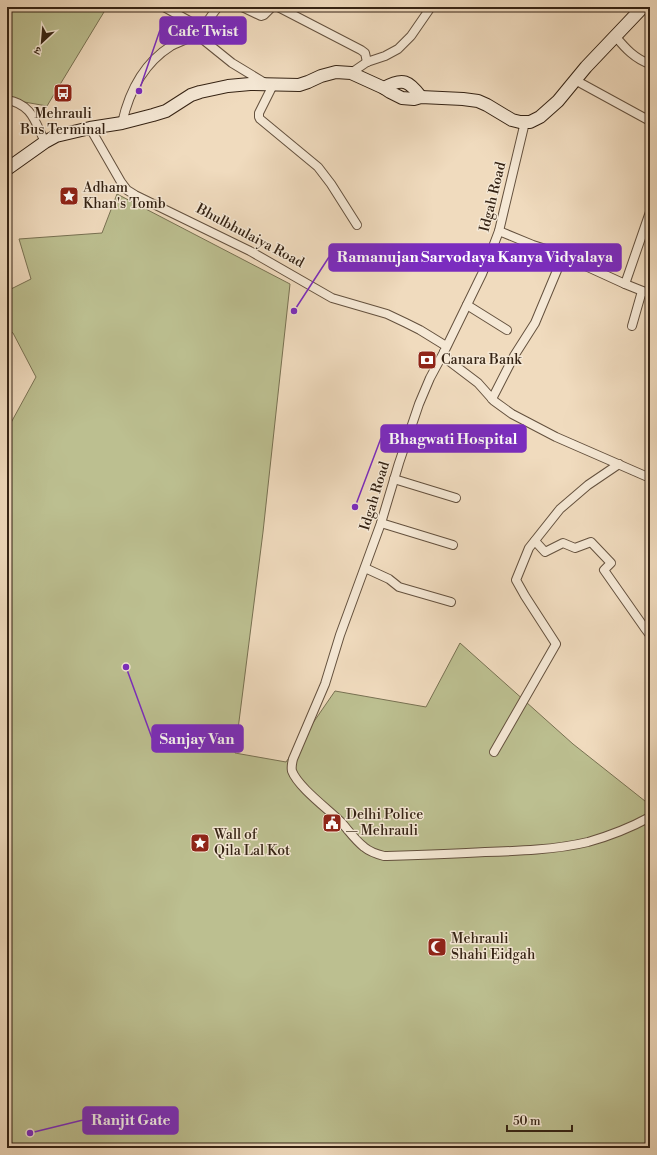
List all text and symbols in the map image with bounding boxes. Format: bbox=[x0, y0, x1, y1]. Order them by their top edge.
callout: Cafe Twist bbox=[160, 17, 246, 44]
north arrow bbox=[22, 22, 62, 62]
text: Cafe Twist bbox=[168, 22, 239, 41]
text: उ bbox=[31, 42, 45, 58]
bus stop icon: Mehrauli Bus Terminal bbox=[52, 82, 74, 104]
place label: Mehrauli Bus Terminal bbox=[19, 105, 106, 139]
street label: Idgah Road bbox=[476, 160, 510, 234]
place label: Adham Khan's Tomb bbox=[82, 179, 166, 213]
place icon: Adham Khan's Tomb bbox=[58, 185, 80, 207]
street label: Bhulbhulaiya Road bbox=[192, 199, 307, 272]
callout: Ramanujan Sarvodaya Kanya Vidyalaya bbox=[329, 244, 621, 271]
text: Ramanujan Sarvodaya Kanya Vidyalaya bbox=[337, 248, 614, 267]
bank icon: Canara Bank bbox=[416, 349, 438, 371]
place label: Canara Bank bbox=[441, 351, 522, 369]
callout: Bhagwati Hospital bbox=[381, 425, 526, 452]
text: Bhagwati Hospital bbox=[389, 430, 518, 449]
street label: Idgah Road bbox=[356, 459, 394, 533]
callout: Sanjay Van bbox=[152, 725, 243, 752]
text: Sanjay Van bbox=[160, 730, 235, 749]
place label: Delhi Police — Mehrauli bbox=[346, 806, 423, 840]
public building icon: Delhi Police — Mehrauli bbox=[321, 812, 343, 834]
place label: Wall of Qila Lal Kot bbox=[213, 826, 290, 860]
place icon: Wall of Qila Lal Kot bbox=[189, 832, 211, 854]
place label: Mehrauli Shahi Eidgah bbox=[451, 930, 536, 964]
mosque icon: Mehrauli Shahi Eidgah bbox=[426, 936, 448, 958]
callout: Ranjit Gate bbox=[83, 1107, 178, 1134]
scale bar bbox=[507, 1107, 572, 1133]
text: Ranjit Gate bbox=[91, 1111, 171, 1130]
text: 50 m bbox=[513, 1114, 541, 1129]

